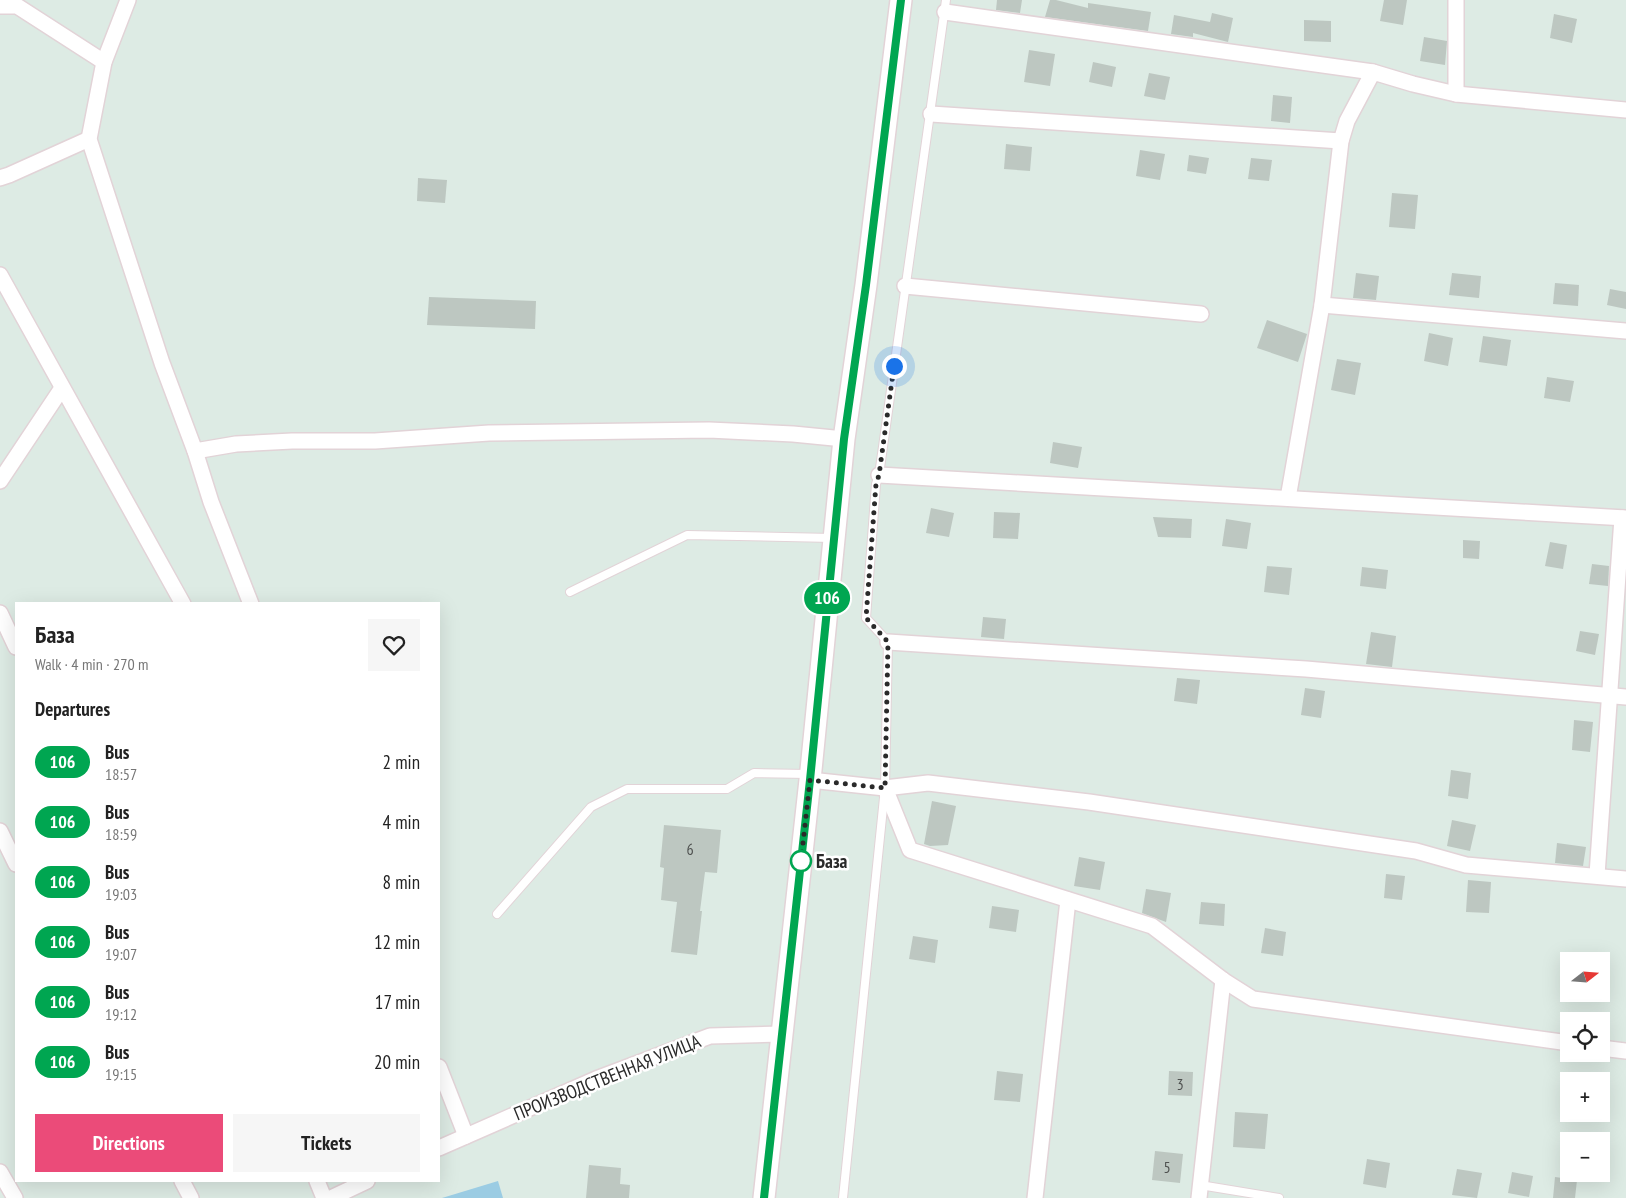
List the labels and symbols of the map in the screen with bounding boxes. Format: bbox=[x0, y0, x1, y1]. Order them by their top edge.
your location bbox=[882, 354, 907, 379]
line badge: 106 bbox=[798, 582, 856, 614]
house number: 6 bbox=[686, 839, 694, 859]
place label: База bbox=[816, 849, 848, 873]
marker: База bbox=[790, 850, 812, 872]
north arrow bbox=[1560, 952, 1610, 1002]
street label: ПРОИЗВОДСТВЕННАЯ УЛИЦА bbox=[510, 1029, 704, 1125]
house number: 3 bbox=[1176, 1074, 1184, 1094]
house number: 5 bbox=[1163, 1157, 1171, 1177]

